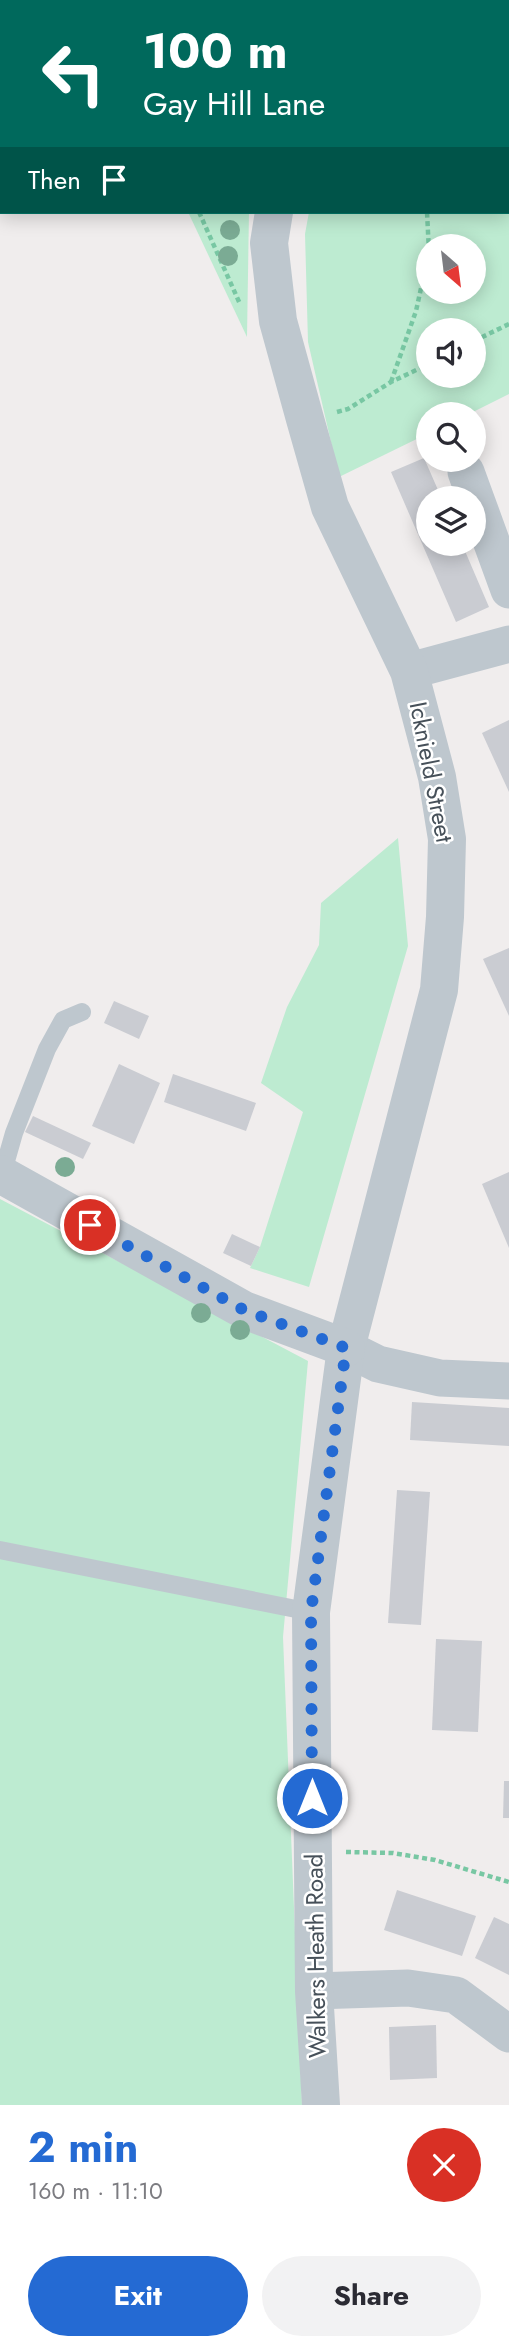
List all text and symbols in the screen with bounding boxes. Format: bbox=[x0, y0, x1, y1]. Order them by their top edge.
text: 100 m bbox=[143, 16, 288, 86]
icon: left bbox=[28, 28, 119, 119]
text: Gay Hill Lane bbox=[143, 81, 325, 127]
text: Then bbox=[28, 161, 81, 199]
icon: arrive bbox=[95, 161, 133, 199]
north arrow bbox=[416, 234, 486, 304]
map controls bbox=[416, 234, 486, 556]
button: sound bbox=[416, 318, 486, 388]
button: search bbox=[416, 402, 486, 472]
button: layers bbox=[416, 486, 486, 556]
street label: Icknield Street bbox=[401, 698, 462, 846]
pin bbox=[60, 1195, 120, 1255]
icon: arrive bbox=[71, 1206, 109, 1244]
position arrow bbox=[275, 1761, 349, 1835]
street label: Walkers Heath Road bbox=[296, 1853, 335, 2059]
text: 2 min bbox=[28, 2117, 138, 2178]
button: close bbox=[407, 2128, 481, 2202]
text: 160 m · 11:10 bbox=[28, 2174, 163, 2208]
button: Exit bbox=[28, 2256, 248, 2336]
button: Share bbox=[262, 2256, 481, 2336]

